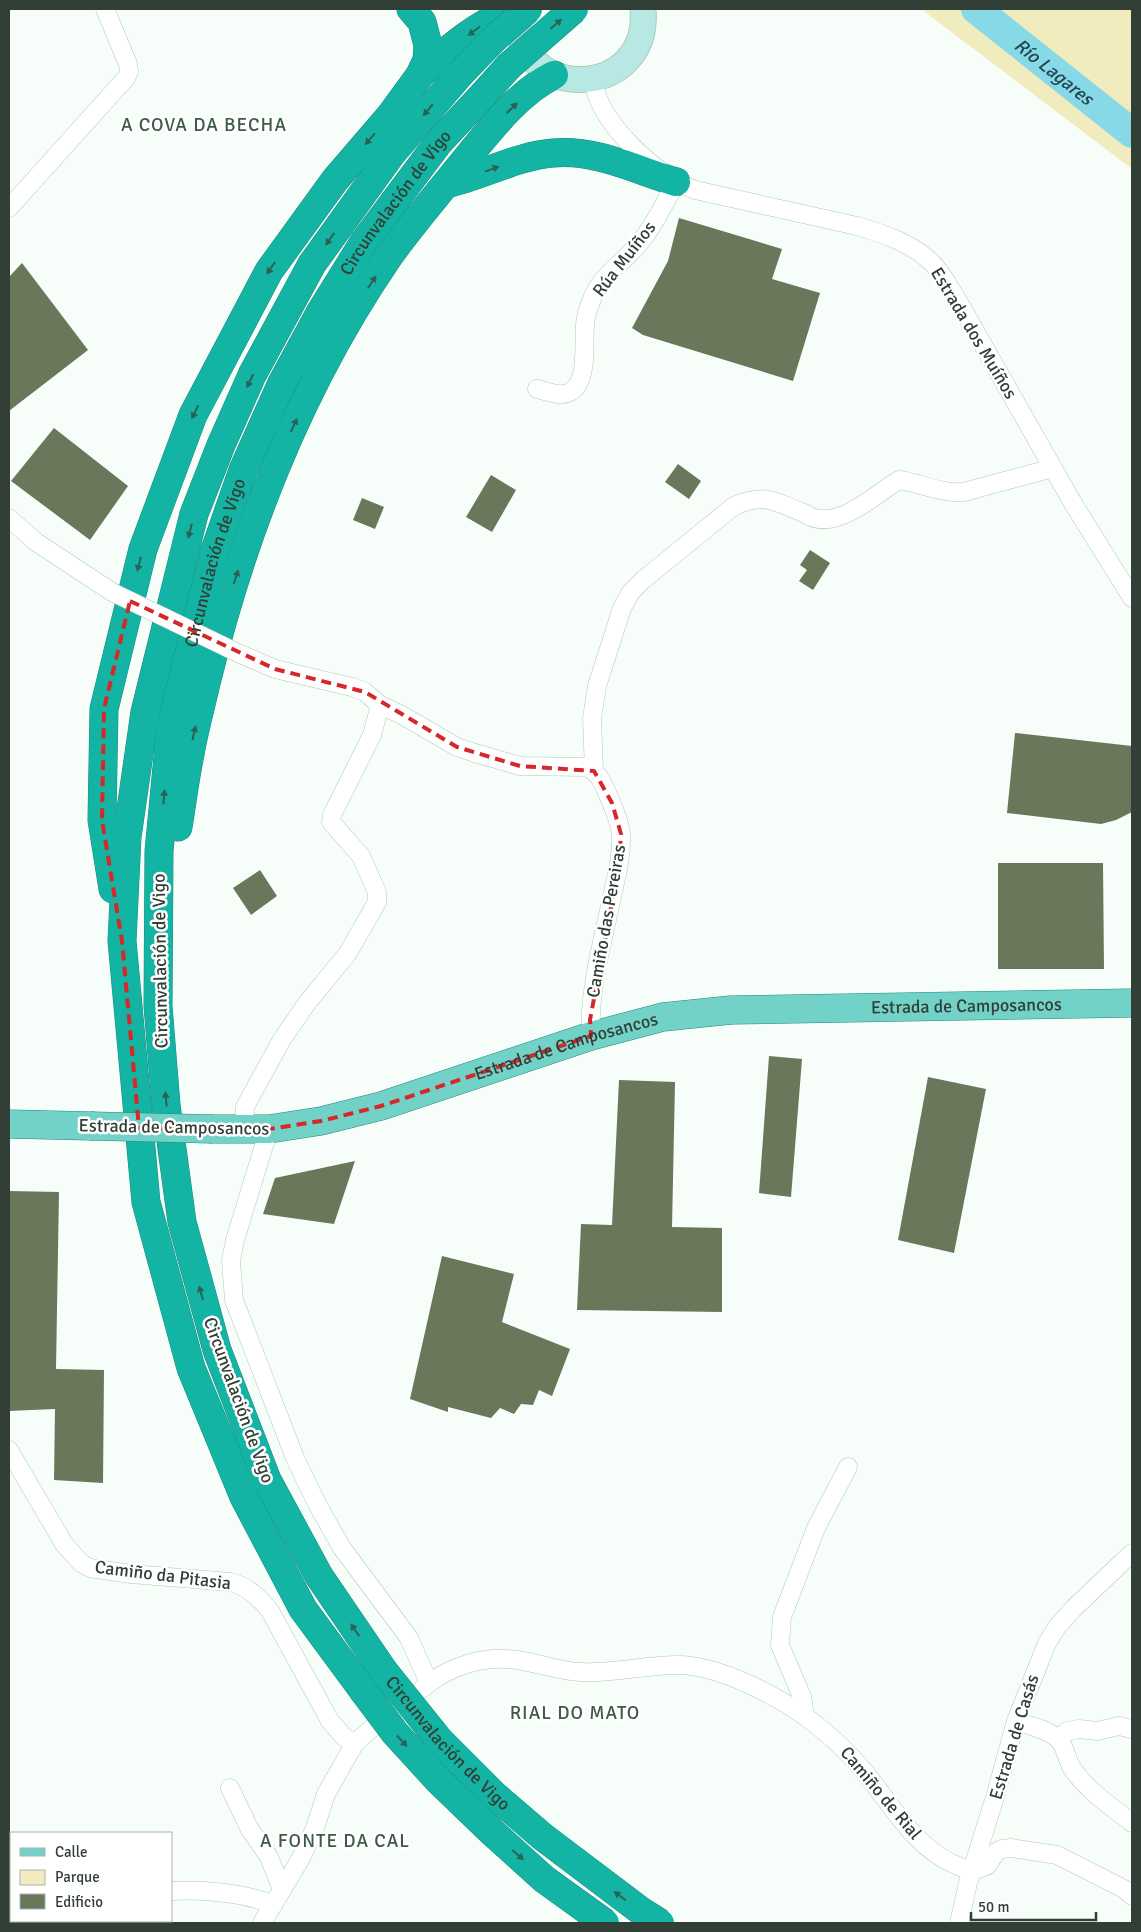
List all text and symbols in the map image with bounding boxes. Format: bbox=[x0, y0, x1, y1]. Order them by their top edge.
one-way arrow bbox=[549, 18, 561, 30]
one-way arrow bbox=[467, 26, 481, 36]
water label: Río Lagares bbox=[1009, 33, 1099, 112]
one-way arrow bbox=[506, 102, 518, 114]
one-way arrow bbox=[423, 104, 434, 116]
district label: A COVA DA BECHA bbox=[121, 113, 287, 137]
street label: Circunvalación de Vigo bbox=[335, 125, 456, 279]
one-way arrow bbox=[364, 132, 375, 145]
one-way arrow bbox=[485, 165, 500, 173]
street label: Rúa Muíños bbox=[588, 217, 660, 301]
one-way arrow bbox=[325, 232, 335, 246]
one-way arrow bbox=[266, 261, 276, 275]
street label: Estrada dos Muíños bbox=[926, 263, 1022, 403]
one-way arrow bbox=[367, 276, 377, 289]
one-way arrow bbox=[245, 373, 254, 388]
one-way arrow bbox=[191, 405, 199, 419]
one-way arrow bbox=[291, 418, 299, 432]
street label: Circunvalación de Vigo bbox=[180, 475, 250, 649]
one-way arrow bbox=[186, 524, 194, 539]
one-way arrow bbox=[135, 557, 143, 572]
one-way arrow bbox=[233, 569, 240, 584]
one-way arrow bbox=[190, 726, 198, 741]
one-way arrow bbox=[160, 789, 168, 805]
street label: Camiño das Pereiras bbox=[582, 843, 630, 999]
street label: Circunvalación de Vigo bbox=[147, 873, 173, 1049]
street label: Estrada de Camposancos bbox=[871, 993, 1062, 1019]
street label: Estrada de Camposancos bbox=[472, 1008, 660, 1085]
one-way arrow bbox=[162, 1091, 170, 1107]
street label: Estrada de Camposancos bbox=[79, 1114, 270, 1140]
one-way arrow bbox=[197, 1285, 205, 1300]
street label: Circunvalación de Vigo bbox=[199, 1314, 279, 1486]
street label: Camiño da Pitasia bbox=[94, 1556, 232, 1594]
one-way arrow bbox=[351, 1623, 360, 1636]
street label: Circunvalación de Vigo bbox=[381, 1671, 515, 1815]
street label: Estrada de Casás bbox=[985, 1672, 1044, 1802]
district label: RIAL DO MATO bbox=[510, 1701, 640, 1725]
one-way arrow bbox=[396, 1735, 408, 1747]
street label: Camiño de Rial bbox=[836, 1742, 926, 1844]
district label: A FONTE DA CAL bbox=[260, 1829, 410, 1853]
legend bbox=[10, 1832, 172, 1922]
text: Calle bbox=[55, 1843, 88, 1861]
one-way arrow bbox=[511, 1850, 524, 1861]
text: Parque bbox=[55, 1868, 100, 1886]
one-way arrow bbox=[614, 1890, 627, 1901]
scale bar bbox=[971, 1890, 1096, 1922]
text: Edificio bbox=[55, 1893, 103, 1911]
text: 50 m bbox=[978, 1898, 1009, 1916]

